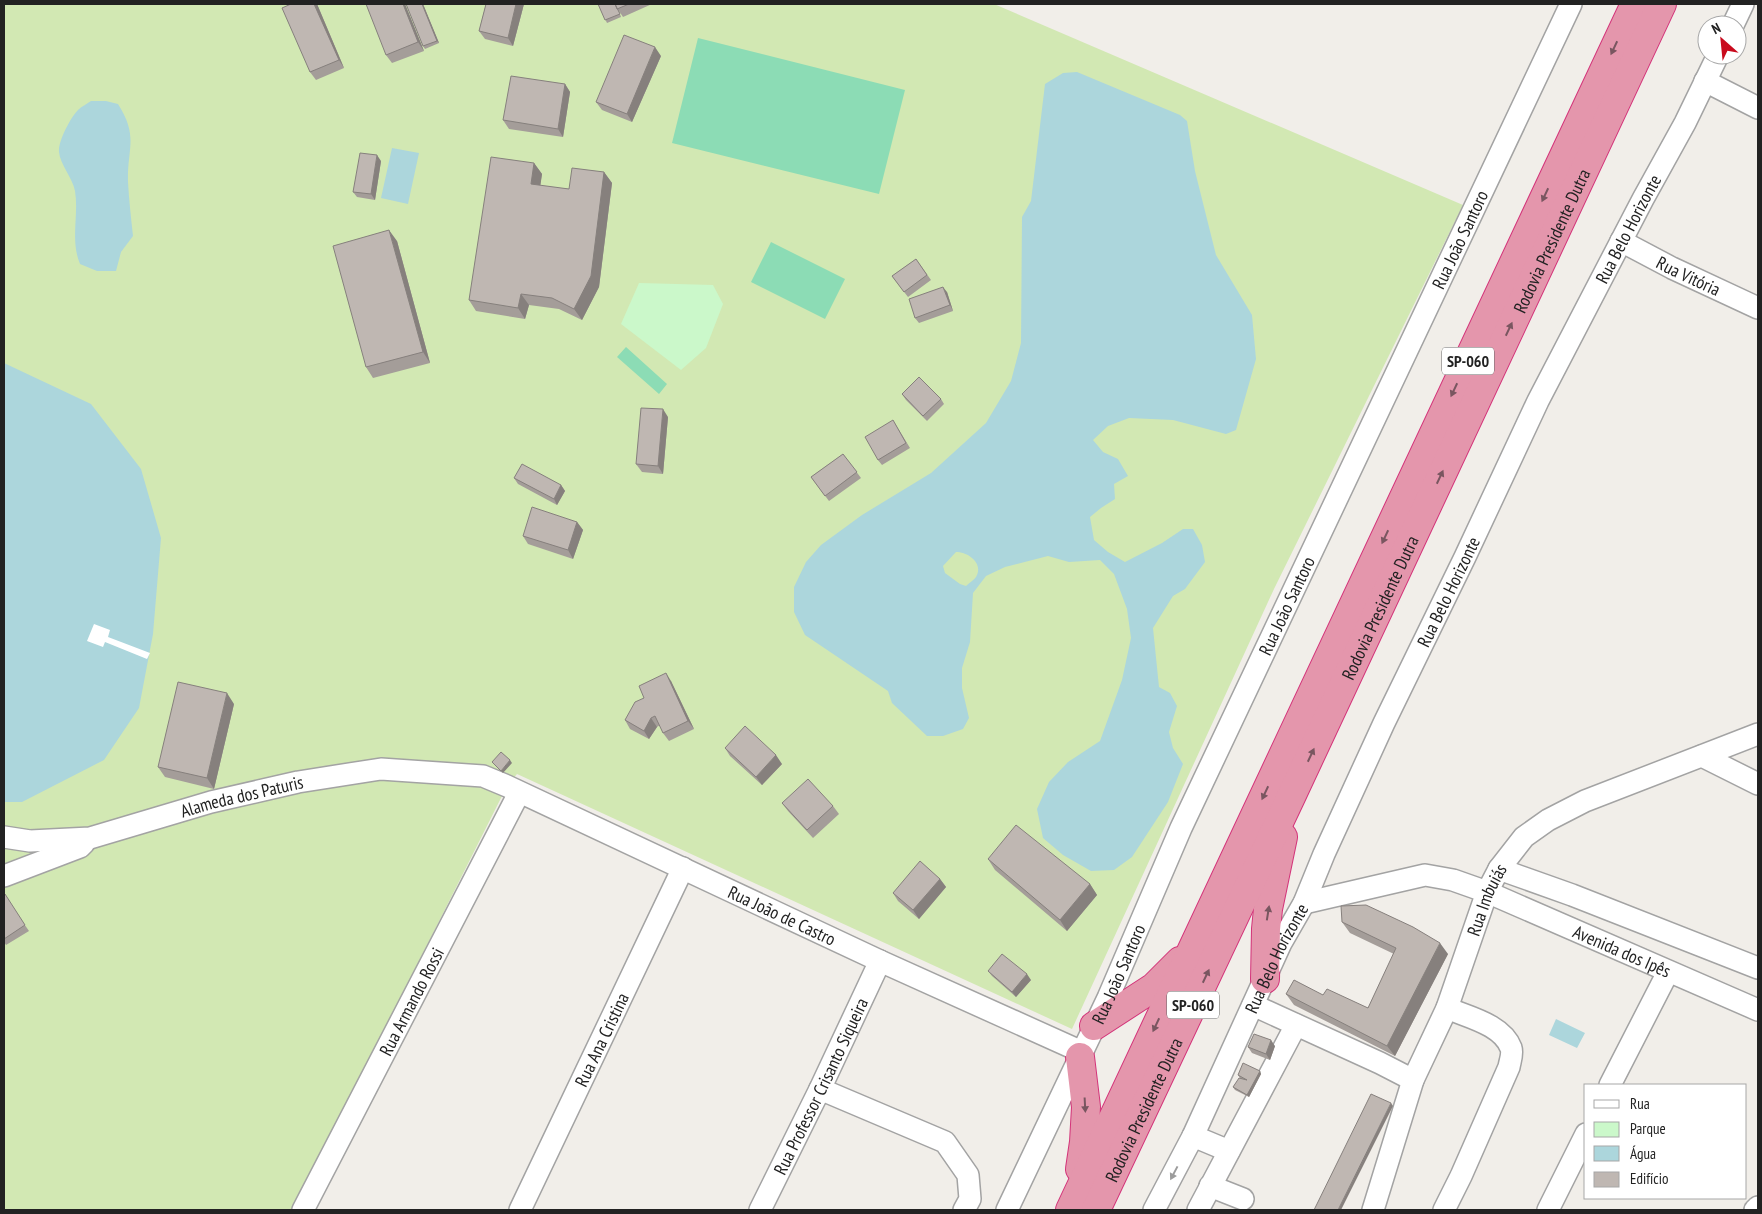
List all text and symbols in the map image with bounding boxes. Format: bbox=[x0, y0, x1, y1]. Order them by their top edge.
north arrow bbox=[1697, 15, 1747, 65]
text: N bbox=[1709, 19, 1724, 38]
one-way arrow bbox=[1610, 41, 1618, 55]
street label: Rodovia Presidente Dutra bbox=[1508, 165, 1595, 316]
street label: Rua Belo Horizonte bbox=[1590, 170, 1666, 287]
street label: Rua João Santoro bbox=[1426, 186, 1493, 293]
one-way arrow bbox=[1541, 188, 1549, 202]
street label: Rua Vitória bbox=[1653, 251, 1724, 300]
one-way arrow bbox=[1505, 322, 1513, 336]
road number: SP-060 bbox=[1442, 348, 1494, 374]
one-way arrow bbox=[1450, 383, 1458, 397]
one-way arrow bbox=[1437, 470, 1445, 484]
one-way arrow bbox=[1381, 530, 1389, 544]
street label: Rodovia Presidente Dutra bbox=[1336, 532, 1423, 683]
street label: Rua Belo Horizonte bbox=[1411, 533, 1484, 651]
street label: Rua João Santoro bbox=[1253, 552, 1320, 659]
one-way arrow bbox=[1307, 748, 1315, 762]
street label: Alameda dos Paturis bbox=[177, 770, 305, 822]
one-way arrow bbox=[1261, 786, 1269, 800]
street label: Rua Imbuiás bbox=[1461, 858, 1511, 939]
street label: Rua João de Castro bbox=[724, 880, 840, 950]
street label: Rua Belo Horizonte bbox=[1239, 899, 1313, 1017]
one-way arrow bbox=[1265, 904, 1273, 920]
street label: Avenida dos Ipês bbox=[1570, 919, 1674, 982]
street label: Rua João Santoro bbox=[1086, 920, 1150, 1027]
street label: Rua Armando Rossi bbox=[374, 943, 449, 1059]
one-way arrow bbox=[1203, 969, 1211, 983]
street label: Rua Ana Cristina bbox=[569, 989, 634, 1090]
road number: SP-060 bbox=[1167, 992, 1219, 1018]
street label: Rua Professor Crisanto Siqueira bbox=[768, 994, 873, 1178]
one-way arrow bbox=[1152, 1018, 1160, 1032]
street label: Rodovia Presidente Dutra bbox=[1100, 1034, 1187, 1185]
legend bbox=[1584, 1084, 1747, 1199]
text: Rua bbox=[1630, 1094, 1650, 1113]
one-way arrow bbox=[1081, 1097, 1089, 1113]
text: Parque bbox=[1630, 1119, 1666, 1138]
text: Água bbox=[1630, 1144, 1656, 1163]
one-way arrow bbox=[1169, 1166, 1178, 1180]
text: Edifício bbox=[1630, 1169, 1668, 1188]

